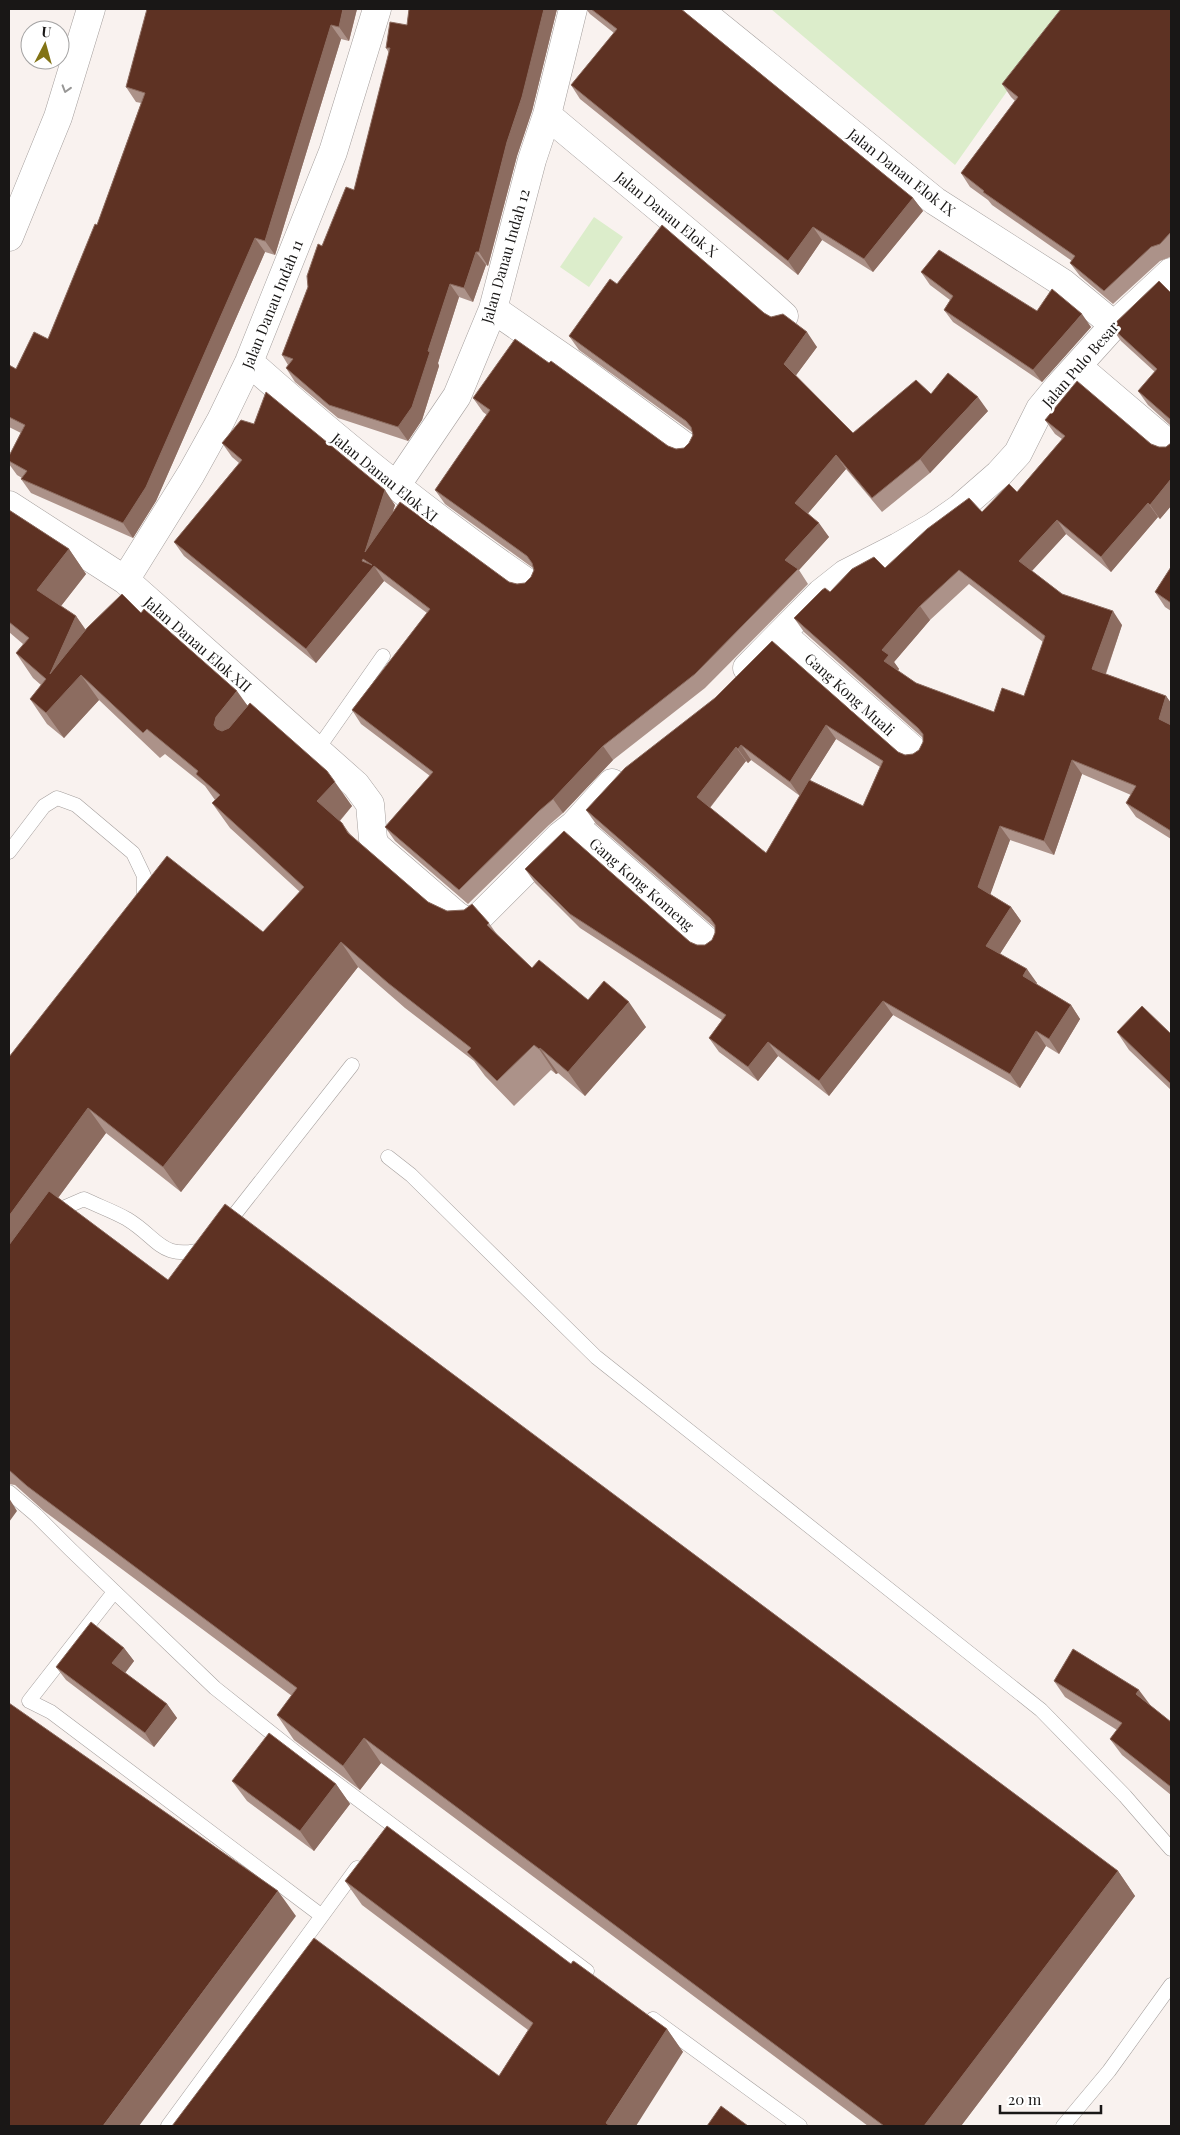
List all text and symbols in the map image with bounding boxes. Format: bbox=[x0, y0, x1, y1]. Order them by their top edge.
north arrow bbox=[20, 20, 70, 70]
text: U bbox=[41, 22, 53, 42]
one-way arrow bbox=[62, 84, 72, 92]
street label: Jalan Danau Elok IX bbox=[843, 123, 960, 221]
street label: Jalan Danau Elok X bbox=[611, 166, 723, 262]
street label: Jalan Danau Indah 12 bbox=[476, 186, 534, 327]
street label: Jalan Danau Indah 11 bbox=[237, 236, 307, 372]
street label: Jalan Pulo Besar bbox=[1036, 316, 1123, 412]
street label: Jalan Danau Elok XI bbox=[327, 427, 442, 526]
street label: Jalan Danau Elok XII bbox=[139, 591, 256, 696]
street label: Gang Kong Muali bbox=[801, 648, 900, 740]
street label: Gang Kong Komeng bbox=[585, 833, 699, 935]
scale bar bbox=[1000, 2082, 1101, 2114]
text: 20 m bbox=[1008, 2089, 1042, 2109]

